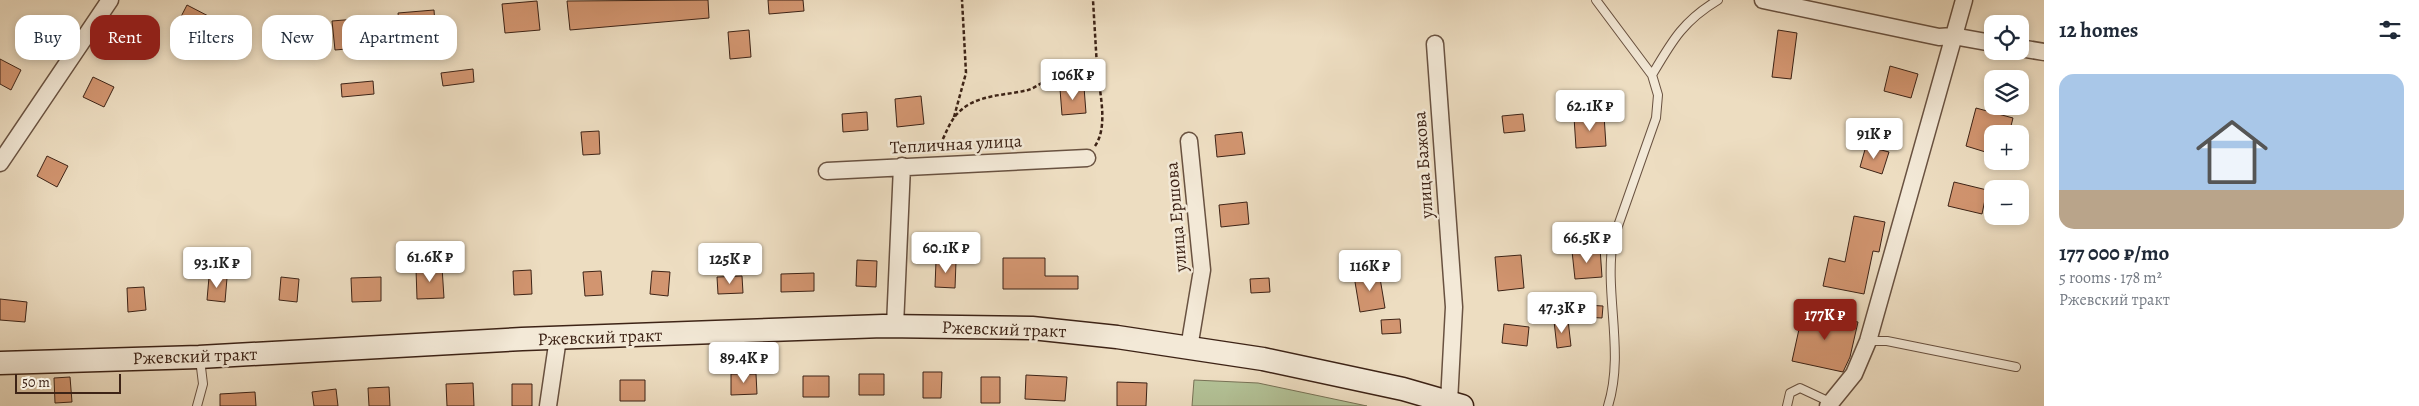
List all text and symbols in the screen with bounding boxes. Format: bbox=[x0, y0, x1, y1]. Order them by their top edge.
chip: Buy bbox=[15, 15, 80, 60]
chip: Rent bbox=[90, 15, 160, 60]
chip: Filters bbox=[170, 15, 252, 60]
chip: New bbox=[262, 15, 332, 60]
chip: Apartment bbox=[342, 15, 457, 60]
map controls bbox=[1984, 15, 2029, 225]
button: locate bbox=[1984, 15, 2029, 60]
text: 12 homes bbox=[2059, 16, 2138, 44]
icon: filters bbox=[2376, 16, 2404, 44]
pin: 106K ₽ bbox=[1032, 58, 1114, 101]
text: 106K ₽ bbox=[1052, 64, 1094, 86]
button: layers bbox=[1984, 70, 2029, 115]
pin: 62.1K ₽ bbox=[1544, 90, 1636, 132]
text: 62.1K ₽ bbox=[1567, 95, 1613, 117]
icon: home bbox=[2187, 107, 2277, 197]
street label: улица Бажова bbox=[1407, 110, 1439, 221]
pin: 91K ₽ bbox=[1839, 118, 1909, 160]
text: 91K ₽ bbox=[1857, 123, 1891, 145]
button: + bbox=[1984, 125, 2029, 170]
street label: Тепличная улица bbox=[889, 129, 1023, 159]
street label: улица Ершова bbox=[1159, 160, 1193, 274]
button: − bbox=[1984, 180, 2029, 225]
pin: 66.5K ₽ bbox=[1541, 222, 1633, 264]
text: 66.5K ₽ bbox=[1563, 227, 1611, 249]
pin: 60.1K ₽ bbox=[900, 232, 992, 274]
text: 60.1K ₽ bbox=[922, 237, 970, 259]
text: 177 000 ₽/mo bbox=[2059, 239, 2169, 267]
pin: 61.6K ₽ bbox=[384, 240, 476, 283]
pin: 125K ₽ bbox=[689, 242, 771, 285]
pin: 93.1K ₽ bbox=[171, 246, 263, 289]
text: 61.6K ₽ bbox=[407, 246, 453, 268]
text: 125K ₽ bbox=[709, 248, 751, 270]
pin: 116K ₽ bbox=[1329, 250, 1411, 292]
text: 93.1K ₽ bbox=[194, 252, 240, 274]
text: 116K ₽ bbox=[1350, 255, 1390, 277]
text: 5 rooms · 178 m² bbox=[2059, 267, 2162, 289]
text: Ржевский тракт bbox=[2059, 289, 2170, 311]
pin: 47.3K ₽ bbox=[1516, 292, 1608, 334]
text: 47.3K ₽ bbox=[1538, 297, 1586, 319]
pin: 177K ₽ bbox=[1784, 298, 1866, 341]
text: 177K ₽ bbox=[1805, 304, 1845, 326]
street label: Ржевский тракт bbox=[941, 315, 1067, 343]
street label: Ржевский тракт bbox=[537, 323, 663, 351]
street label: Ржевский тракт bbox=[132, 342, 258, 370]
pin: 89.4K ₽ bbox=[698, 342, 790, 384]
text: 89.4K ₽ bbox=[720, 347, 768, 369]
scale bar bbox=[15, 371, 121, 394]
text: 50 m bbox=[22, 373, 50, 392]

